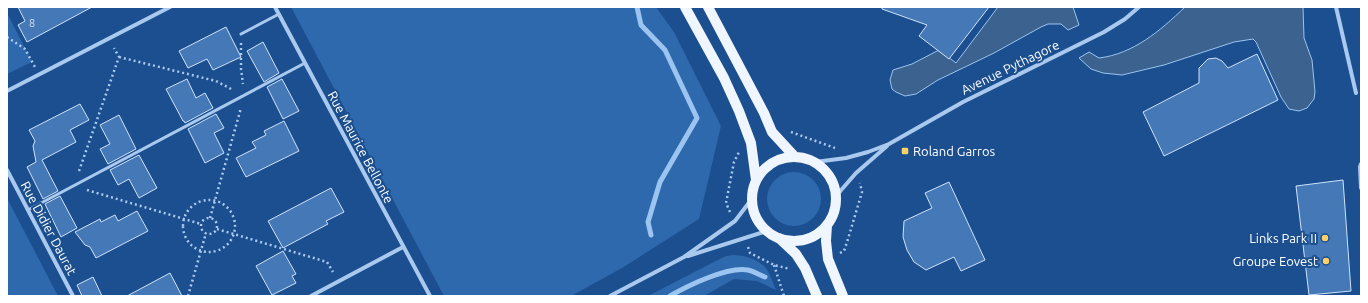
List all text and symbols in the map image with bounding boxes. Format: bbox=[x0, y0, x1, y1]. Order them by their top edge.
house number: 8 bbox=[29, 17, 35, 29]
street label: Avenue Pythagore bbox=[959, 37, 1061, 97]
street label: Rue Maurice Bellonte bbox=[326, 89, 396, 205]
place label: Roland Garros bbox=[913, 144, 996, 158]
marker: Roland Garros bbox=[900, 146, 910, 156]
street label: Rue Didier Daurat bbox=[18, 179, 80, 277]
place label: Links Park II bbox=[1249, 231, 1317, 245]
marker: Links Park II bbox=[1320, 233, 1330, 243]
place label: Groupe Eovest bbox=[1233, 254, 1318, 268]
marker: Groupe Eovest bbox=[1321, 256, 1331, 266]

